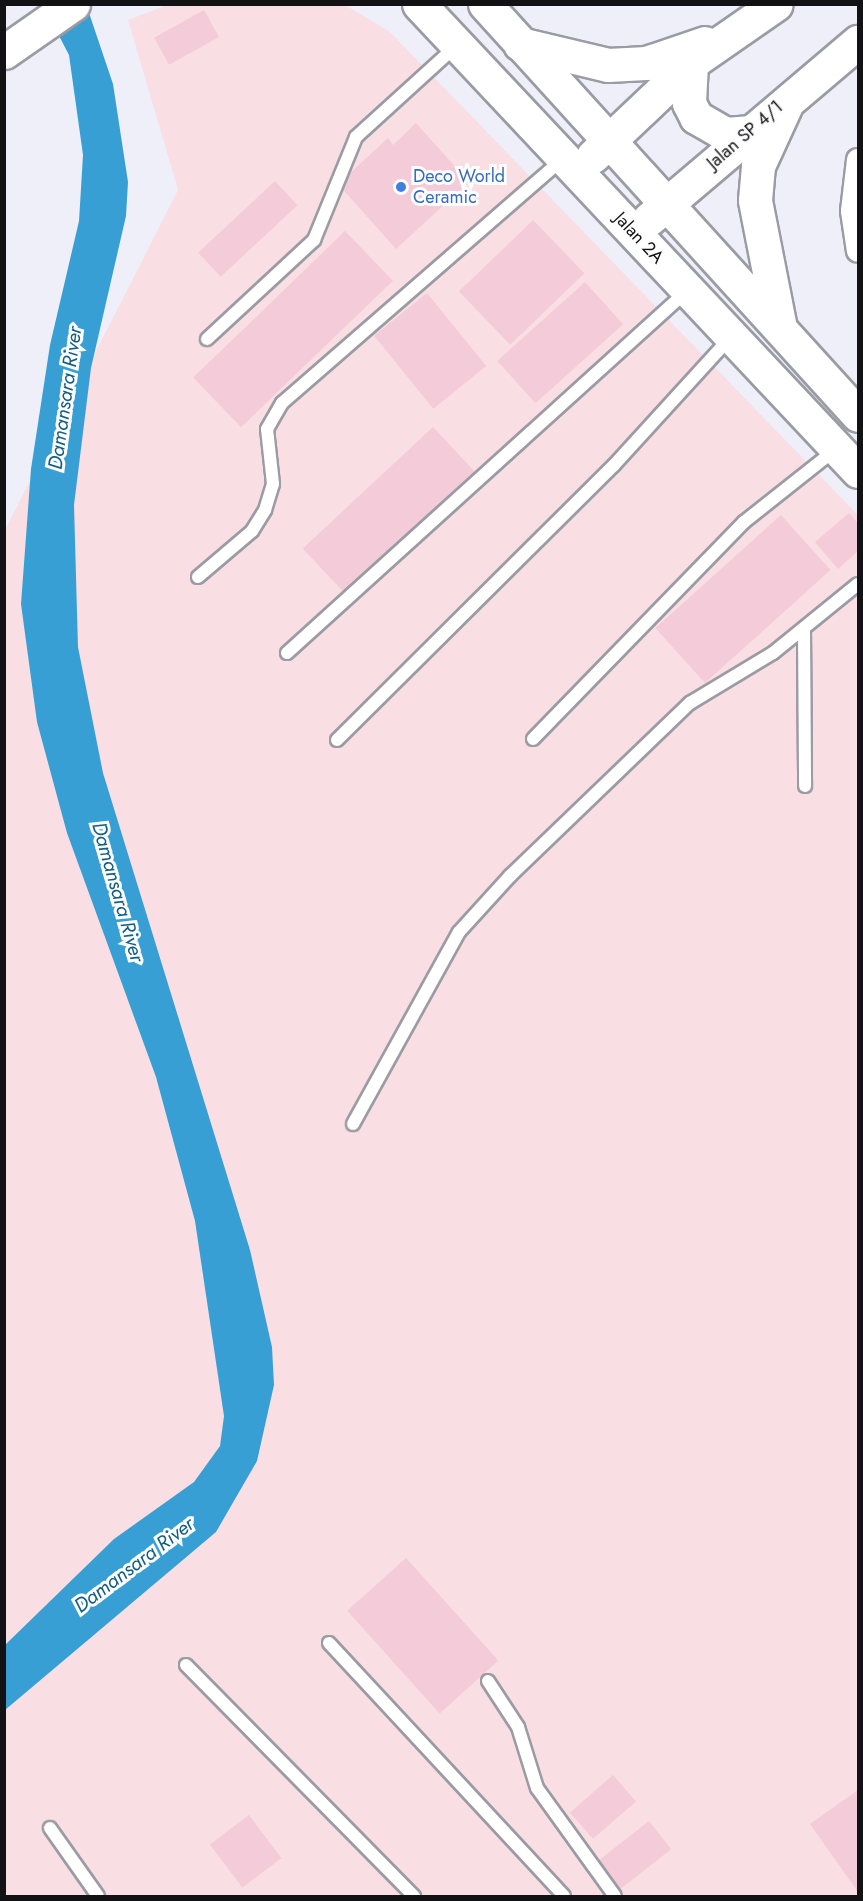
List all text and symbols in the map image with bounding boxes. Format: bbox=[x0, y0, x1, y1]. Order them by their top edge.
street label: Jalan SP 4/1 bbox=[703, 96, 787, 174]
place label: Deco World Ceramic bbox=[413, 166, 505, 208]
marker: Deco World Ceramic bbox=[394, 180, 408, 194]
street label: Jalan 2A bbox=[610, 208, 668, 268]
water label: Damansara River bbox=[43, 325, 87, 471]
water label: Damansara River bbox=[87, 819, 149, 965]
water label: Damansara River bbox=[69, 1512, 199, 1618]

